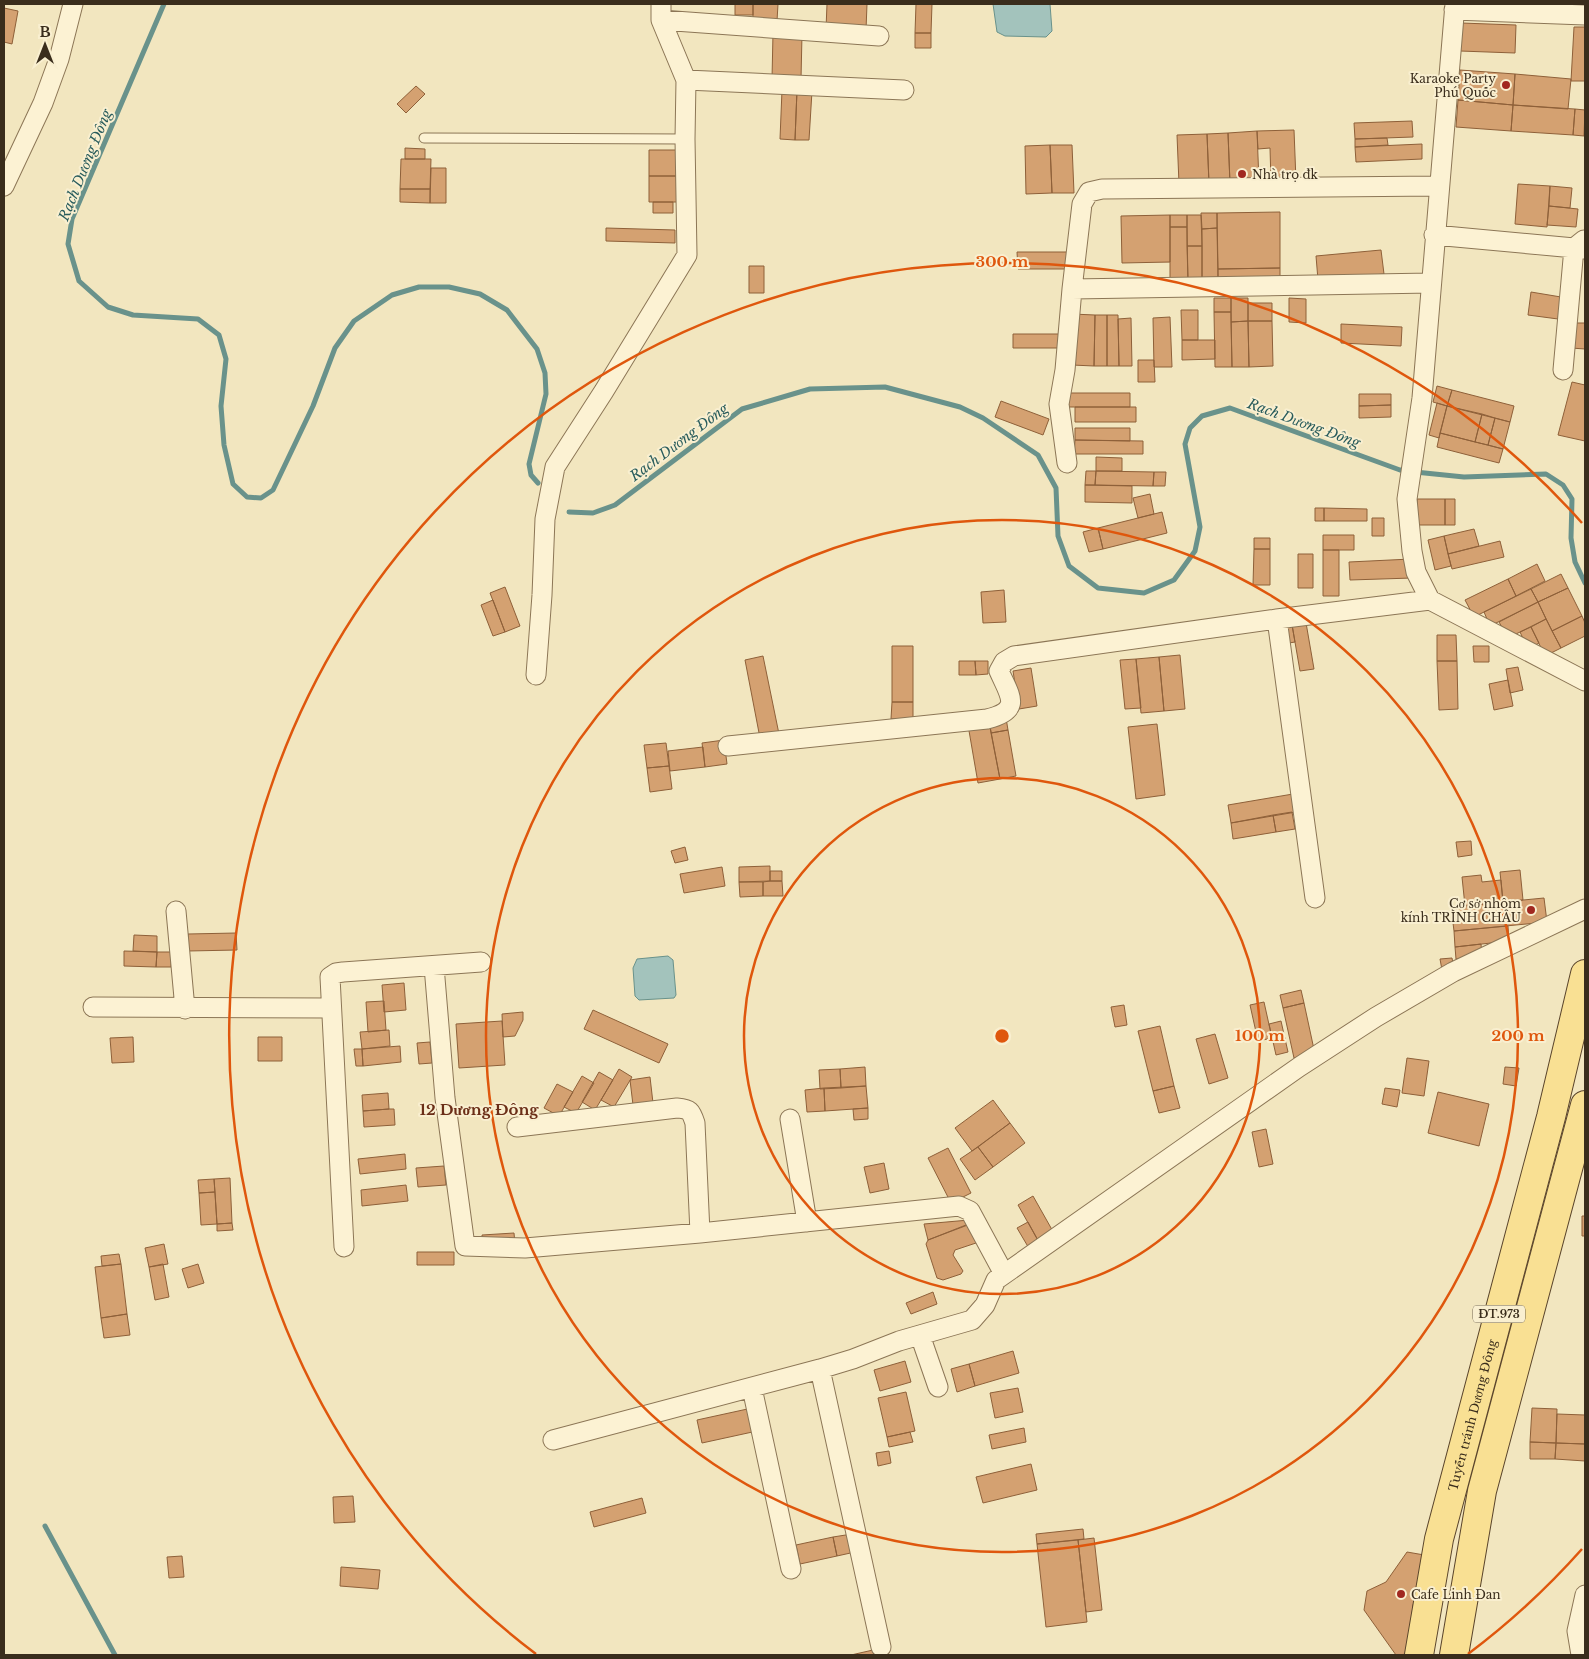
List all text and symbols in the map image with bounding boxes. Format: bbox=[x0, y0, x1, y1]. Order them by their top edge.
north arrow bbox=[20, 20, 70, 70]
text: B bbox=[39, 23, 51, 41]
place label: Karaoke Party Phú Quốc bbox=[1410, 71, 1497, 100]
marker: Karaoke Party Phú Quốc bbox=[1500, 79, 1512, 91]
water label: Rạch Dương Đông bbox=[54, 105, 116, 224]
place label: Nhà trọ đk bbox=[1252, 167, 1319, 182]
marker: Nhà trọ đk bbox=[1236, 168, 1248, 180]
text: 300 m bbox=[976, 252, 1029, 271]
water label: Rạch Dương Đông bbox=[1244, 394, 1364, 452]
water label: Rạch Dương Đông bbox=[625, 398, 733, 486]
place label: Cơ sở nhôm kính TRÌNH CHÂU bbox=[1401, 896, 1521, 925]
marker: Cơ sở nhôm kính TRÌNH CHÂU bbox=[1525, 904, 1537, 916]
text: 100 m bbox=[1235, 1026, 1285, 1045]
text: 200 m bbox=[1492, 1026, 1545, 1045]
centre of rings bbox=[993, 1027, 1011, 1045]
district label: 12 Dương Đông bbox=[419, 1100, 539, 1119]
road number: ĐT.973 bbox=[1473, 1306, 1525, 1322]
street label: Tuyến tránh Dương Đông bbox=[1445, 1337, 1499, 1492]
place label: Cafe Linh Đan bbox=[1411, 1587, 1501, 1602]
marker: Cafe Linh Đan bbox=[1395, 1588, 1407, 1600]

